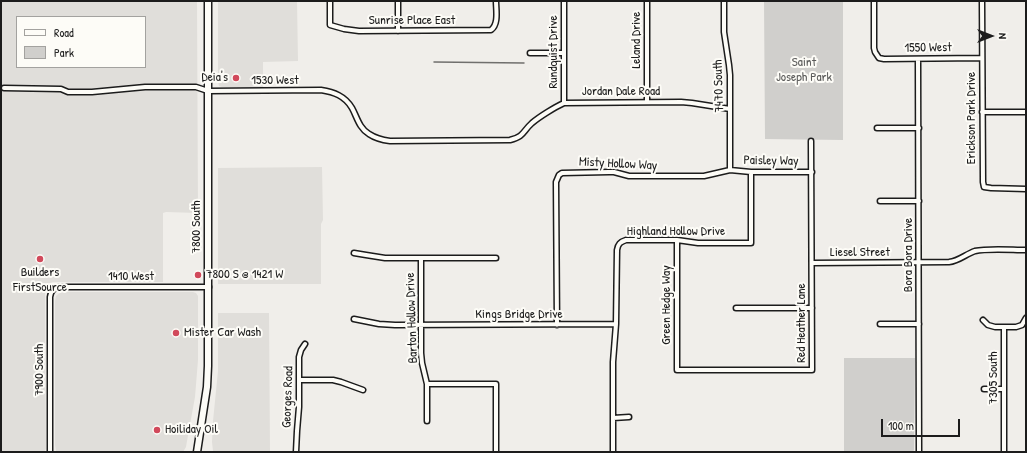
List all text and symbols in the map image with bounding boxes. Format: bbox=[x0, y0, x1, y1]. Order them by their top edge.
street label: Leland Drive bbox=[629, 12, 645, 68]
street label: Sunrise Place East bbox=[369, 13, 455, 29]
street label: Rundquist Drive bbox=[546, 15, 562, 89]
legend bbox=[16, 16, 146, 68]
north arrow bbox=[971, 16, 1011, 56]
text: Road bbox=[54, 24, 74, 41]
text: N bbox=[996, 33, 1010, 39]
street label: 1550 West bbox=[904, 40, 952, 56]
text: Park bbox=[54, 44, 74, 61]
park label: Saint Joseph Park bbox=[776, 55, 832, 86]
street label: 7470 South bbox=[710, 59, 728, 113]
place label: Deia's bbox=[202, 70, 228, 86]
street label: Erickson Park Drive bbox=[964, 72, 980, 164]
marker: Deia's bbox=[231, 73, 241, 83]
street label: 1530 West bbox=[251, 73, 299, 89]
street label: Jordan Dale Road bbox=[582, 84, 660, 100]
street label: Paisley Way bbox=[743, 153, 799, 169]
street label: Misty Hollow Way bbox=[578, 154, 658, 174]
street label: 7800 South bbox=[189, 200, 205, 254]
street label: Bora Bora Drive bbox=[901, 218, 917, 292]
street label: Highland Hollow Drive bbox=[627, 224, 725, 240]
street label: Liesel Street bbox=[830, 245, 890, 261]
marker: Builders FirstSource bbox=[35, 254, 45, 264]
place label: Builders FirstSource bbox=[13, 265, 67, 296]
street label: Green Hedge Way bbox=[659, 265, 675, 345]
place label: 7800 S @ 1421 W bbox=[206, 267, 283, 283]
street label: 1410 West bbox=[108, 269, 154, 285]
marker: 7800 S @ 1421 W bbox=[193, 270, 203, 280]
street label: Barton Hollow Drive bbox=[403, 272, 421, 364]
street label: Red Heather Lane bbox=[794, 283, 810, 363]
street label: Kings Bridge Drive bbox=[475, 307, 563, 323]
place label: Mister Car Wash bbox=[184, 325, 261, 341]
marker: Mister Car Wash bbox=[171, 328, 181, 338]
street label: 7900 South bbox=[32, 344, 48, 396]
street label: 7305 South bbox=[986, 352, 1002, 404]
street label: Georges Road bbox=[279, 366, 297, 428]
scale bar bbox=[883, 411, 962, 437]
text: 100 m bbox=[888, 417, 914, 434]
place label: Hoiliday Oil bbox=[165, 422, 218, 438]
marker: Hoiliday Oil bbox=[152, 425, 162, 435]

